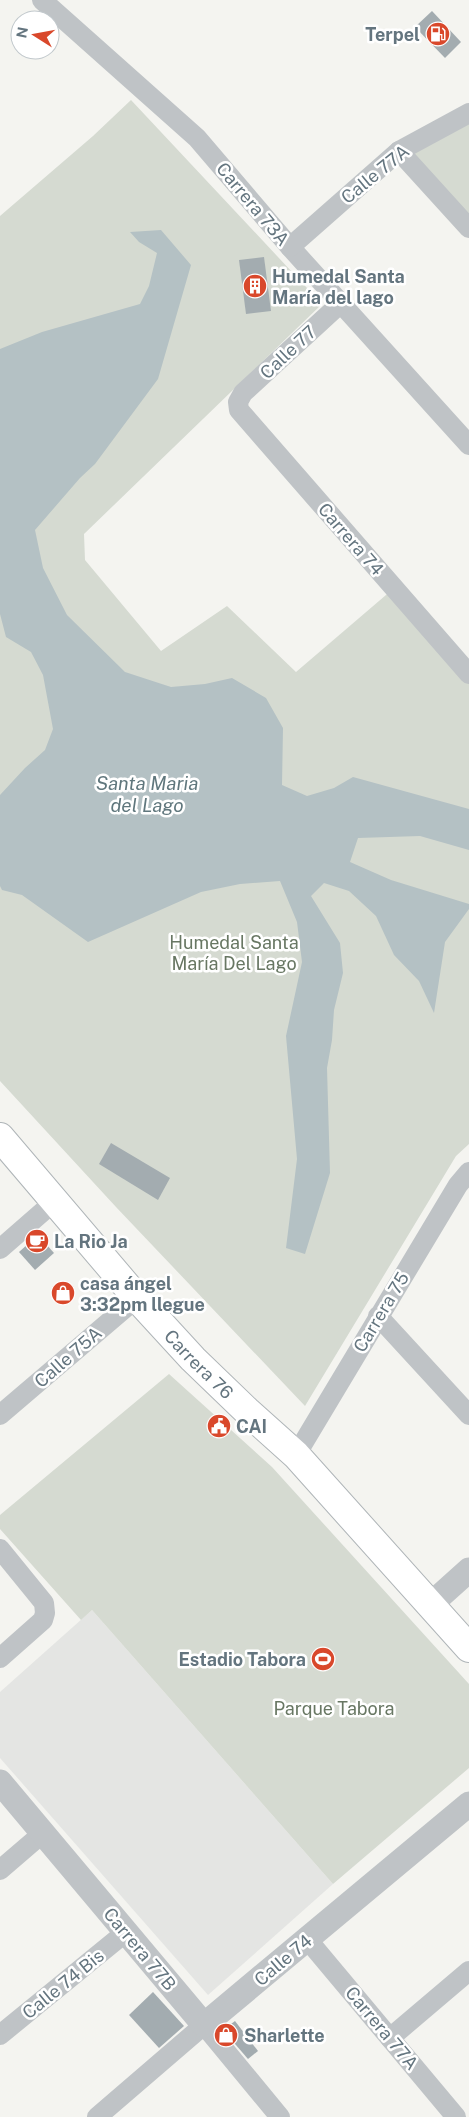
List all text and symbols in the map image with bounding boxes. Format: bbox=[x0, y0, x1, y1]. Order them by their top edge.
north arrow bbox=[10, 10, 60, 60]
fuel station icon: Terpel bbox=[425, 21, 451, 47]
place label: Terpel bbox=[365, 24, 420, 45]
text: N bbox=[13, 26, 31, 39]
street label: Calle 77A bbox=[337, 140, 413, 208]
street label: Carrera 73A bbox=[212, 158, 294, 250]
place label: Humedal Santa María del lago bbox=[272, 266, 405, 308]
building icon: Humedal Santa María del lago bbox=[242, 273, 268, 299]
street label: Calle 77 bbox=[256, 321, 320, 383]
street label: Carrera 74 bbox=[314, 499, 388, 579]
water label: Santa Maria del Lago bbox=[96, 772, 198, 816]
park label: Humedal Santa María Del Lago bbox=[169, 932, 299, 974]
cafe icon: La Rio Ja bbox=[24, 1228, 50, 1254]
place label: La Rio Ja bbox=[54, 1231, 128, 1252]
street label: Carrera 75 bbox=[349, 1268, 413, 1356]
place label: casa ángel 3:32pm llegue bbox=[80, 1273, 205, 1315]
shop icon: casa ángel 3:32pm llegue bbox=[50, 1280, 76, 1306]
street label: Calle 75A bbox=[30, 1322, 106, 1392]
street label: Carrera 76 bbox=[160, 1325, 238, 1403]
public building icon: CAI bbox=[206, 1413, 232, 1439]
place label: CAI bbox=[236, 1416, 267, 1437]
sports icon: Estadio Tabora bbox=[310, 1646, 336, 1672]
place label: Estadio Tabora bbox=[178, 1649, 306, 1670]
park label: Parque Tabora bbox=[274, 1698, 394, 1719]
street label: Carrera 77B bbox=[99, 1903, 181, 1995]
street label: Calle 74 bbox=[250, 1930, 316, 1990]
street label: Calle 74 Bis bbox=[18, 1945, 108, 2023]
street label: Carrera 77A bbox=[341, 1982, 423, 2074]
shop icon: Sharlette bbox=[213, 2022, 239, 2048]
place label: Sharlette bbox=[244, 2025, 325, 2046]

